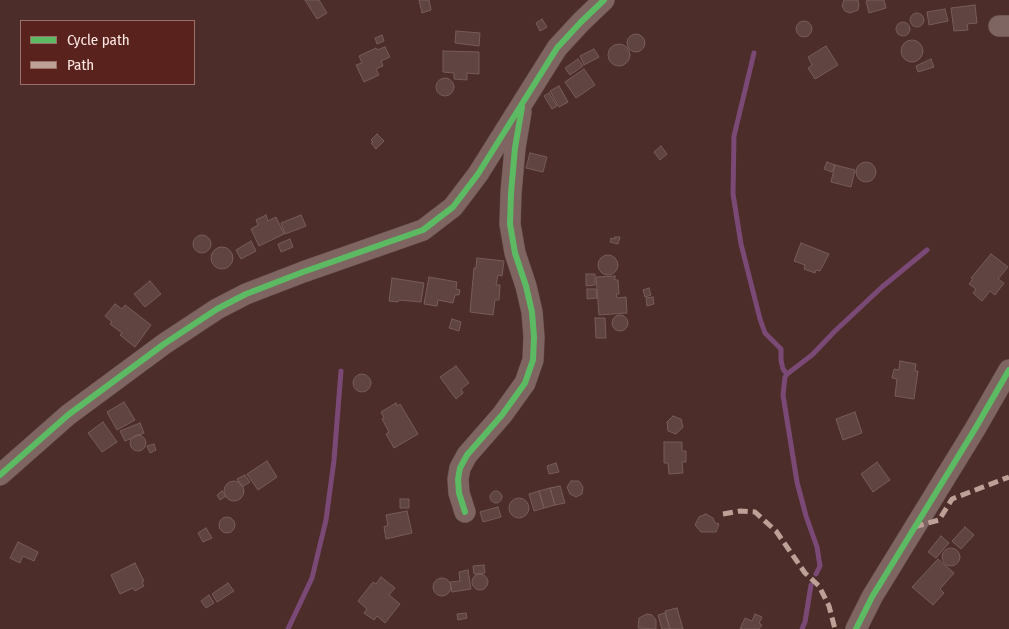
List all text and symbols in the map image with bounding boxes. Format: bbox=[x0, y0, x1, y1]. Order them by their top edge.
legend bbox=[20, 20, 195, 85]
text: Cycle path bbox=[67, 31, 130, 49]
text: Path bbox=[67, 56, 94, 74]

